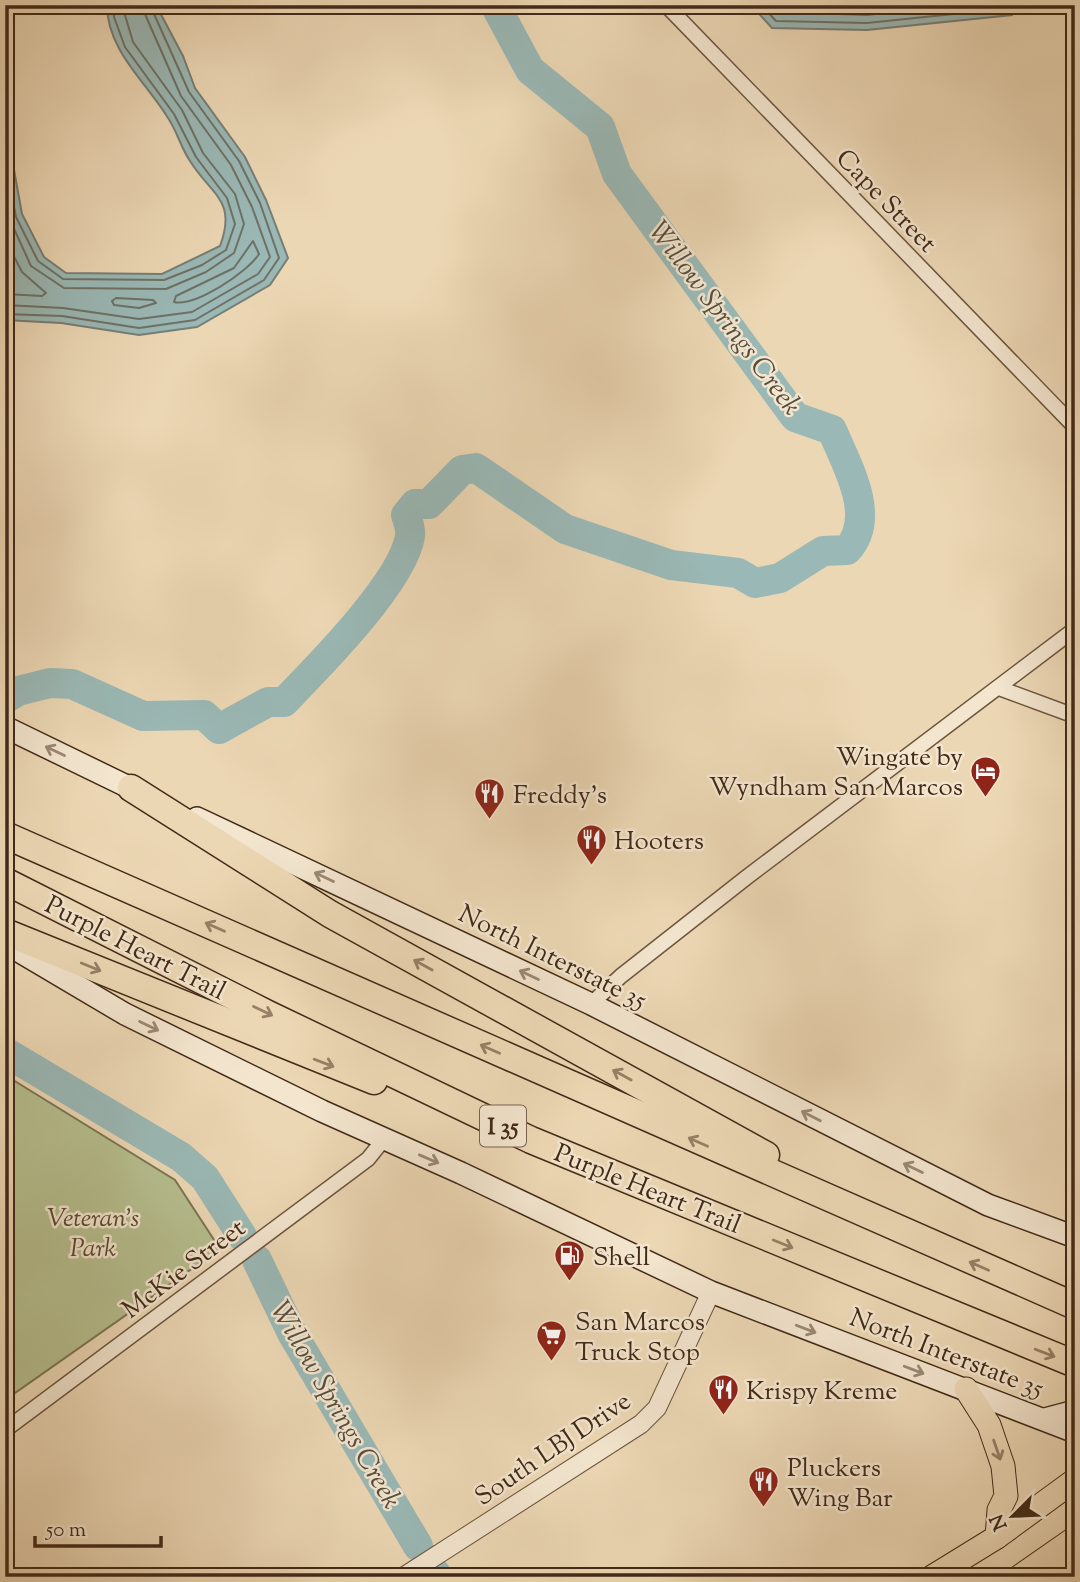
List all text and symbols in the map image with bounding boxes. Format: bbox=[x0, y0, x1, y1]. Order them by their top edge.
street label: Cape Street bbox=[826, 142, 944, 262]
water label: Willow Springs Creek bbox=[637, 213, 810, 425]
place label: Wingate by Wyndham San Marcos bbox=[709, 740, 963, 807]
one-way arrow bbox=[45, 744, 66, 758]
hotel icon: Wingate by Wyndham San Marcos bbox=[969, 754, 1003, 798]
restaurant icon: Freddy's bbox=[473, 777, 507, 821]
place label: Freddy's bbox=[513, 778, 607, 815]
restaurant icon: Hooters bbox=[574, 823, 608, 867]
place label: Hooters bbox=[614, 824, 704, 861]
one-way arrow bbox=[314, 869, 335, 883]
street label: Purple Heart Trail bbox=[38, 888, 232, 1011]
street label: North Interstate 35 bbox=[452, 897, 652, 1020]
one-way arrow bbox=[205, 920, 226, 933]
one-way arrow bbox=[413, 958, 433, 972]
one-way arrow bbox=[80, 961, 102, 974]
one-way arrow bbox=[519, 967, 540, 980]
one-way arrow bbox=[252, 1005, 273, 1019]
one-way arrow bbox=[138, 1019, 159, 1033]
one-way arrow bbox=[480, 1042, 501, 1055]
one-way arrow bbox=[313, 1057, 335, 1070]
one-way arrow bbox=[612, 1068, 632, 1082]
road number: I 35 bbox=[480, 1106, 526, 1146]
one-way arrow bbox=[801, 1109, 821, 1123]
one-way arrow bbox=[688, 1135, 709, 1148]
street label: Purple Heart Trail bbox=[548, 1136, 746, 1245]
one-way arrow bbox=[418, 1153, 440, 1166]
one-way arrow bbox=[903, 1160, 923, 1174]
park label: Veteran's Park bbox=[47, 1201, 139, 1268]
street label: McKie Street bbox=[115, 1211, 254, 1329]
one-way arrow bbox=[772, 1238, 794, 1251]
fuel station icon: Shell bbox=[553, 1239, 587, 1283]
place label: Shell bbox=[593, 1240, 650, 1277]
one-way arrow bbox=[969, 1259, 990, 1272]
water label: Willow Springs Creek bbox=[258, 1294, 410, 1517]
street label: North Interstate 35 bbox=[844, 1300, 1049, 1408]
place label: San Marcos Truck Stop bbox=[575, 1305, 705, 1372]
supermarket icon: San Marcos Truck Stop bbox=[535, 1319, 569, 1363]
one-way arrow bbox=[794, 1324, 816, 1336]
one-way arrow bbox=[1034, 1347, 1055, 1360]
one-way arrow bbox=[903, 1364, 925, 1377]
restaurant icon: Krispy Kreme bbox=[706, 1373, 740, 1417]
place label: Krispy Kreme bbox=[746, 1374, 897, 1411]
street label: South LBJ Drive bbox=[468, 1384, 639, 1516]
one-way arrow bbox=[992, 1438, 1004, 1460]
place label: Pluckers Wing Bar bbox=[787, 1451, 893, 1518]
restaurant icon: Pluckers Wing Bar bbox=[747, 1465, 781, 1509]
north arrow bbox=[978, 1480, 1048, 1550]
scale bar bbox=[35, 1505, 161, 1549]
text: N bbox=[984, 1509, 1015, 1534]
text: 50 m bbox=[45, 1516, 86, 1546]

